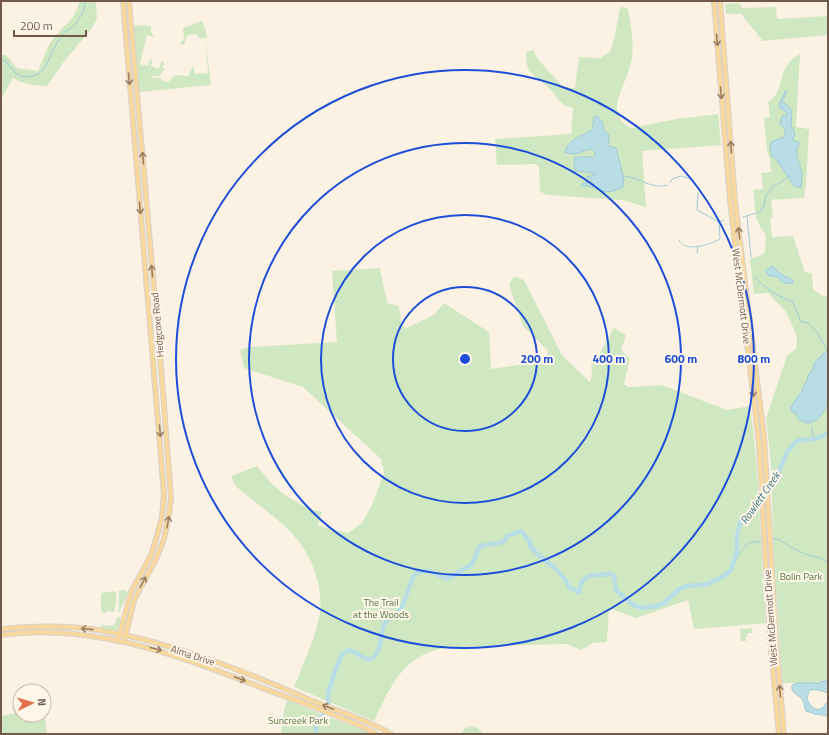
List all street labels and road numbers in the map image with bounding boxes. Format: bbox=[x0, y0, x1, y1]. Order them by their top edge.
street label: West McDermott Drive bbox=[728, 247, 755, 345]
street label: Hedgcoxe Road bbox=[147, 292, 168, 358]
street label: West McDermott Drive bbox=[760, 569, 781, 667]
street label: Alma Drive bbox=[169, 641, 217, 670]

